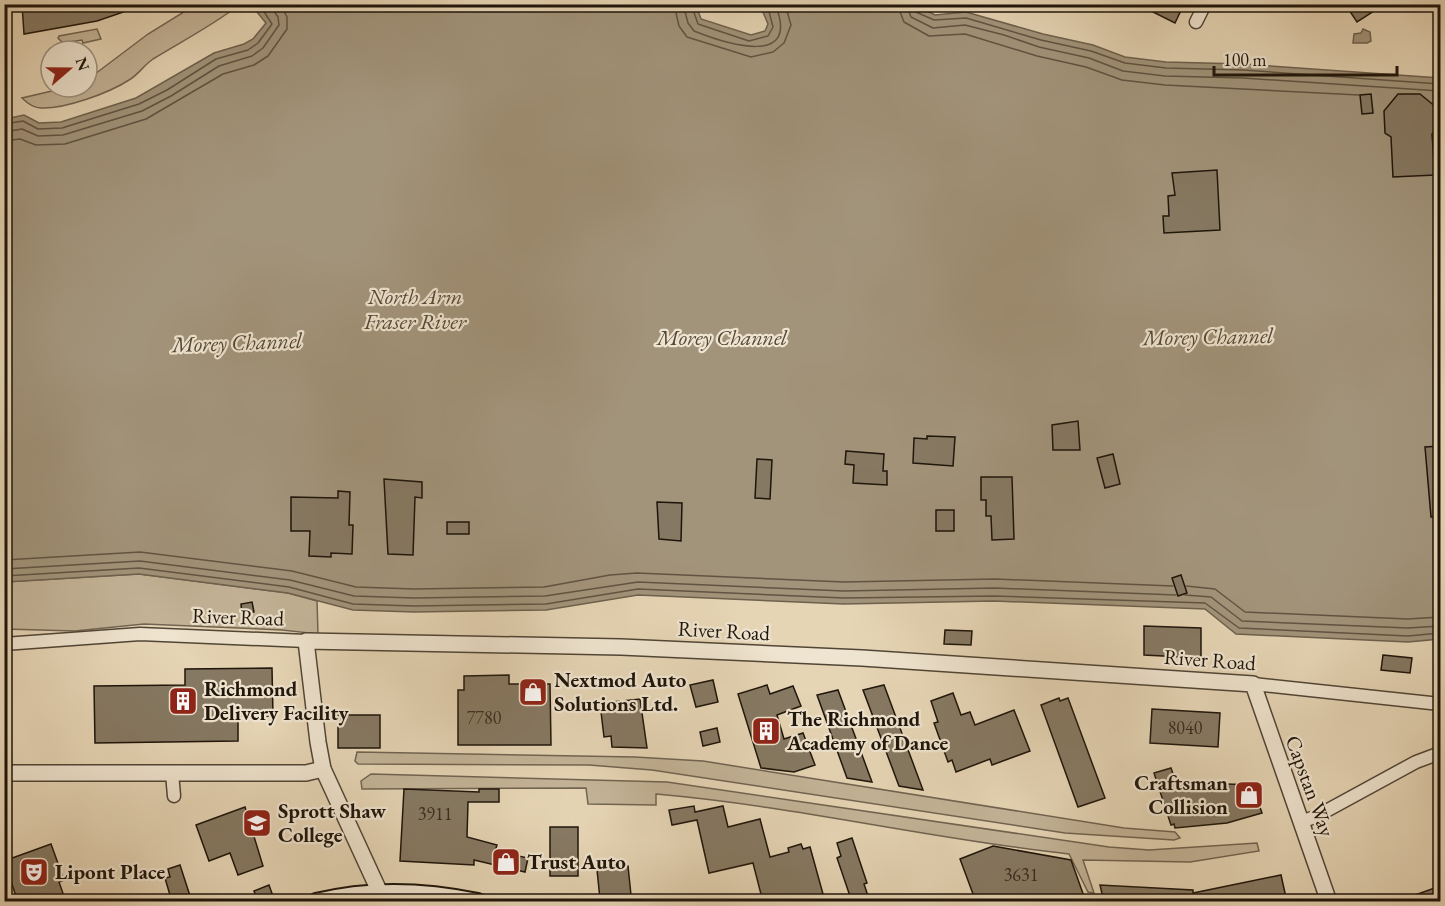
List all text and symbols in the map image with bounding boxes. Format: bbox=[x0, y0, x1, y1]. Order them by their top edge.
north arrow bbox=[39, 39, 99, 99]
scale bar bbox=[1214, 39, 1397, 77]
text: 100 m bbox=[1223, 48, 1267, 71]
text: N bbox=[71, 54, 95, 74]
water label: North Arm Fraser River bbox=[363, 282, 468, 336]
water label: Morey Channel bbox=[1141, 321, 1274, 352]
water label: Morey Channel bbox=[655, 323, 788, 352]
water label: Morey Channel bbox=[169, 326, 303, 359]
street label: River Road bbox=[191, 601, 285, 632]
street label: River Road bbox=[677, 615, 771, 646]
street label: River Road bbox=[1163, 643, 1257, 676]
place label: Nextmod Auto Solutions Ltd. bbox=[554, 666, 687, 717]
place label: Richmond Delivery Facility bbox=[204, 675, 349, 726]
shop icon: Nextmod Auto Solutions Ltd. bbox=[517, 676, 549, 708]
building icon: Richmond Delivery Facility bbox=[167, 685, 199, 717]
place label: The Richmond Academy of Dance bbox=[786, 705, 949, 756]
house number: 7780 bbox=[467, 706, 502, 729]
building icon: The Richmond Academy of Dance bbox=[750, 715, 782, 747]
house number: 8040 bbox=[1168, 716, 1203, 739]
street label: Capstan Way bbox=[1280, 732, 1342, 841]
place label: Craftsman Collision bbox=[1134, 769, 1228, 820]
shop icon: Craftsman Collision bbox=[1233, 779, 1265, 811]
place label: Sprott Shaw College bbox=[278, 797, 386, 848]
house number: 3911 bbox=[418, 802, 452, 825]
school or university icon: Sprott Shaw College bbox=[241, 807, 273, 839]
shop icon: Trust Auto bbox=[490, 846, 522, 878]
place label: Trust Auto bbox=[527, 848, 626, 875]
theatre icon: Lipont Place bbox=[18, 856, 50, 888]
place label: Lipont Place bbox=[55, 858, 166, 885]
house number: 3631 bbox=[1004, 863, 1038, 886]

